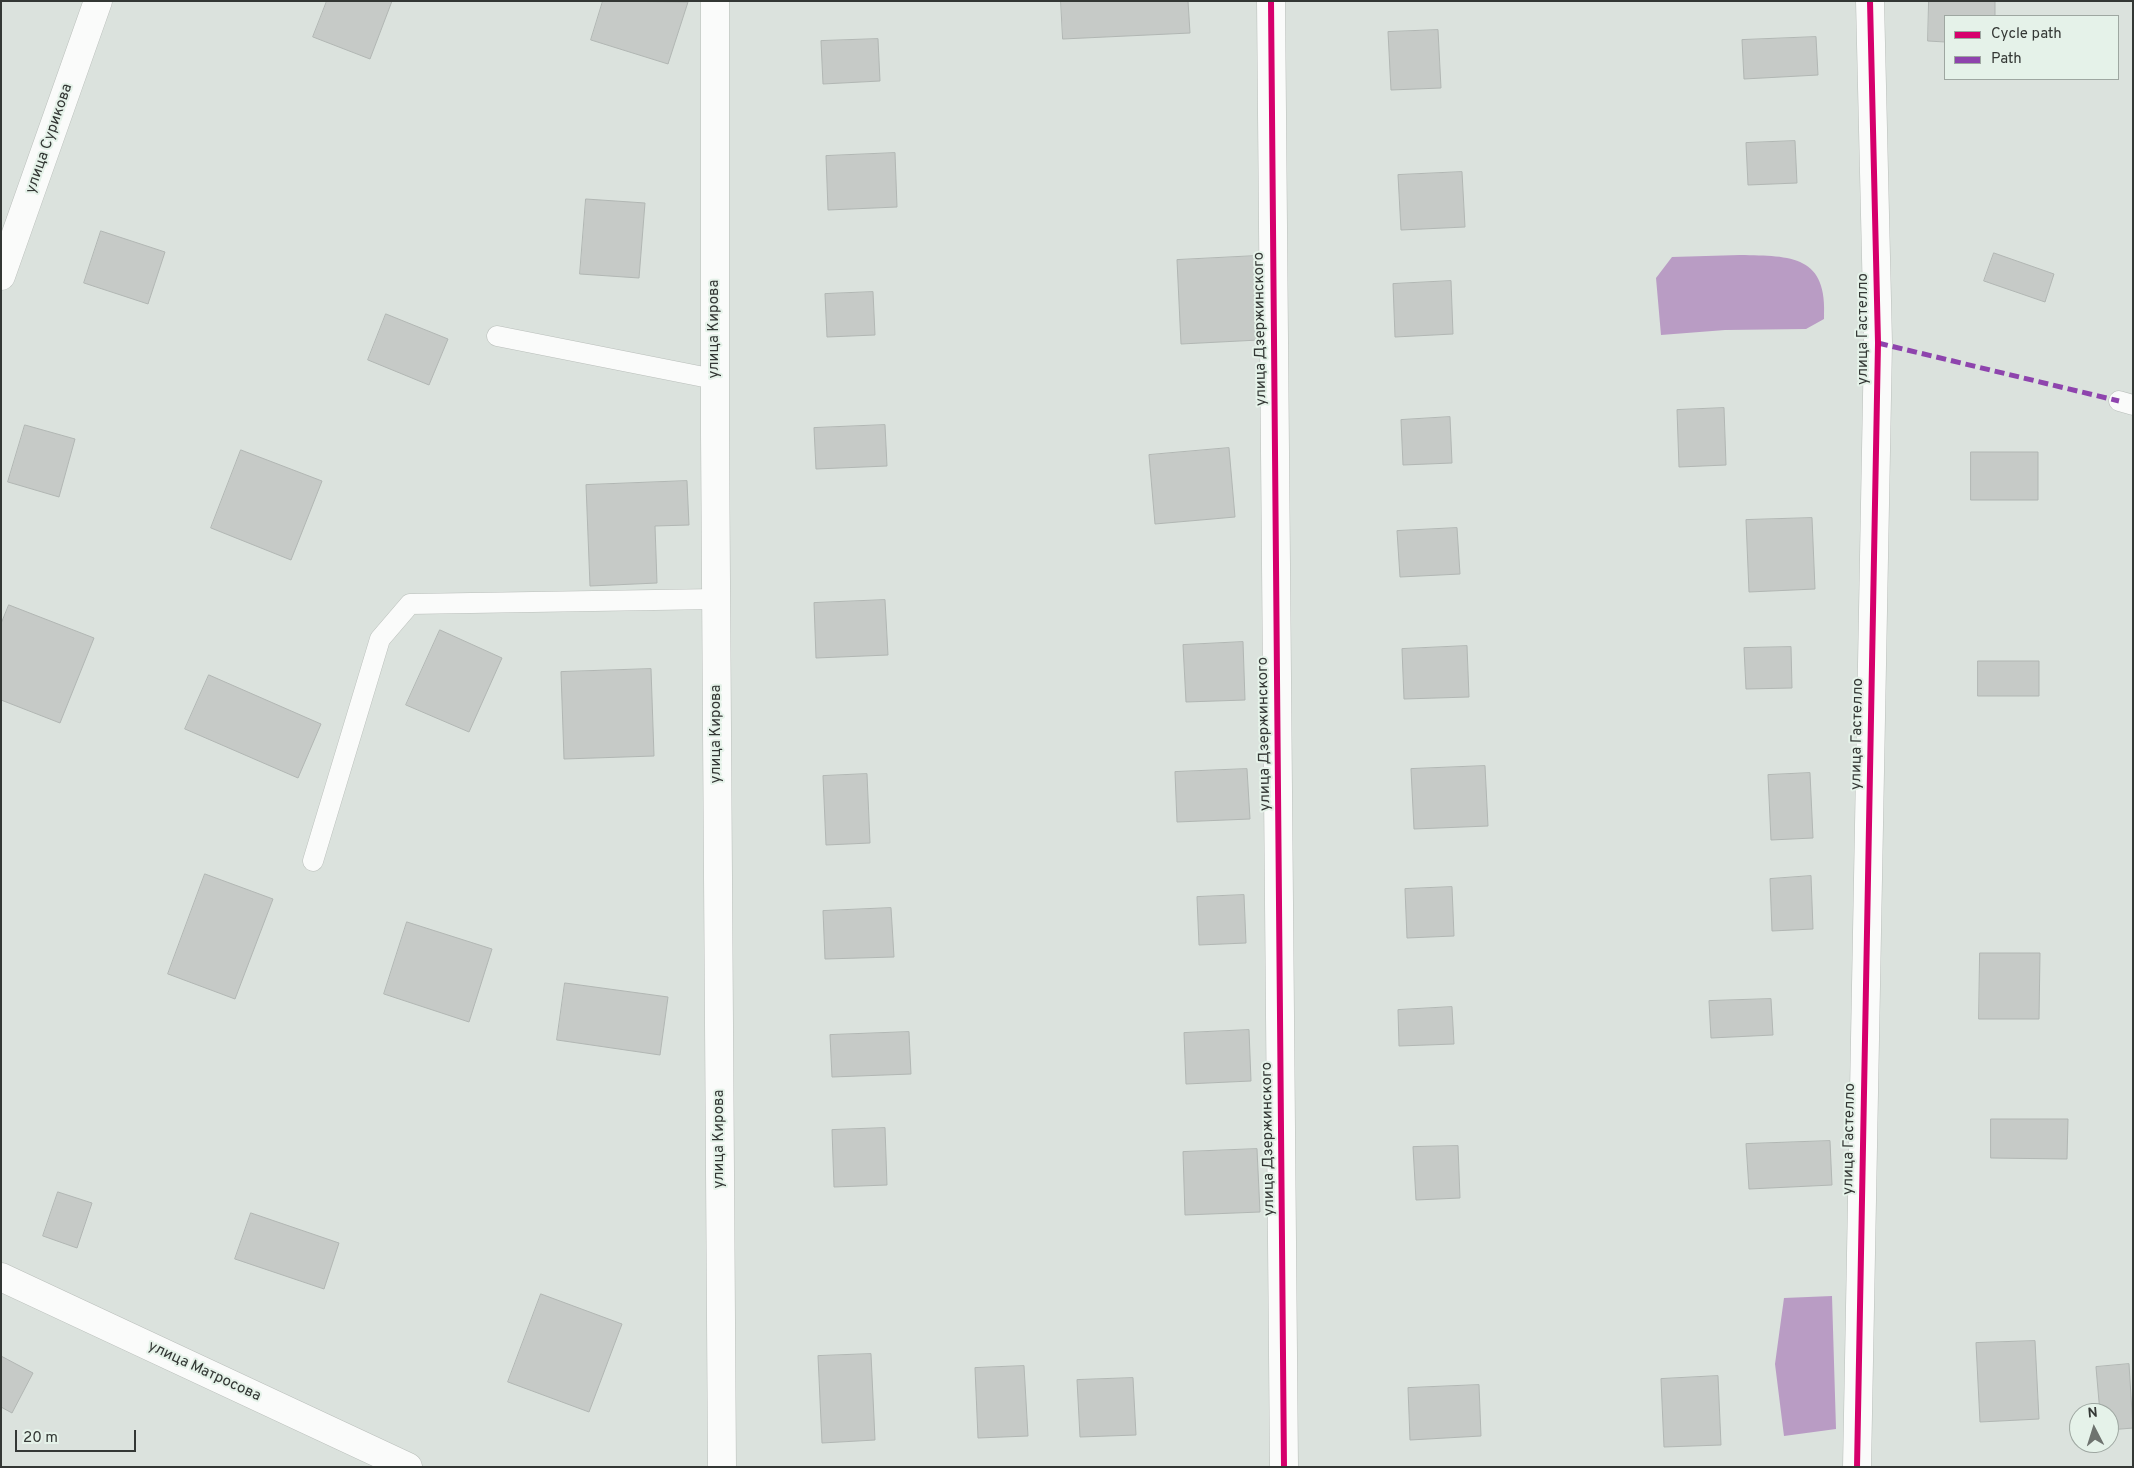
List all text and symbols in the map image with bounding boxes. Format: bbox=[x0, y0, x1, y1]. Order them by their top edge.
legend bbox=[1944, 15, 2119, 80]
text: Cycle path bbox=[1991, 25, 2062, 44]
text: Path bbox=[1991, 50, 2022, 69]
street label: улица Сурикова bbox=[23, 82, 77, 196]
street label: улица Дзержинского bbox=[1251, 252, 1271, 406]
street label: улица Гастелло bbox=[1855, 273, 1873, 385]
street label: улица Кирова bbox=[706, 280, 724, 378]
street label: улица Дзержинского bbox=[1255, 657, 1275, 811]
street label: улица Гастелло bbox=[1848, 678, 1868, 790]
street label: улица Кирова bbox=[708, 685, 726, 783]
street label: улица Дзержинского bbox=[1259, 1062, 1279, 1216]
street label: улица Гастелло bbox=[1840, 1083, 1860, 1195]
street label: улица Кирова bbox=[711, 1090, 729, 1188]
street label: улица Матросова bbox=[145, 1338, 263, 1406]
north arrow bbox=[2069, 1403, 2119, 1453]
text: N bbox=[2087, 1405, 2098, 1422]
scale bar bbox=[18, 1420, 139, 1452]
text: 20 m bbox=[23, 1429, 58, 1448]

